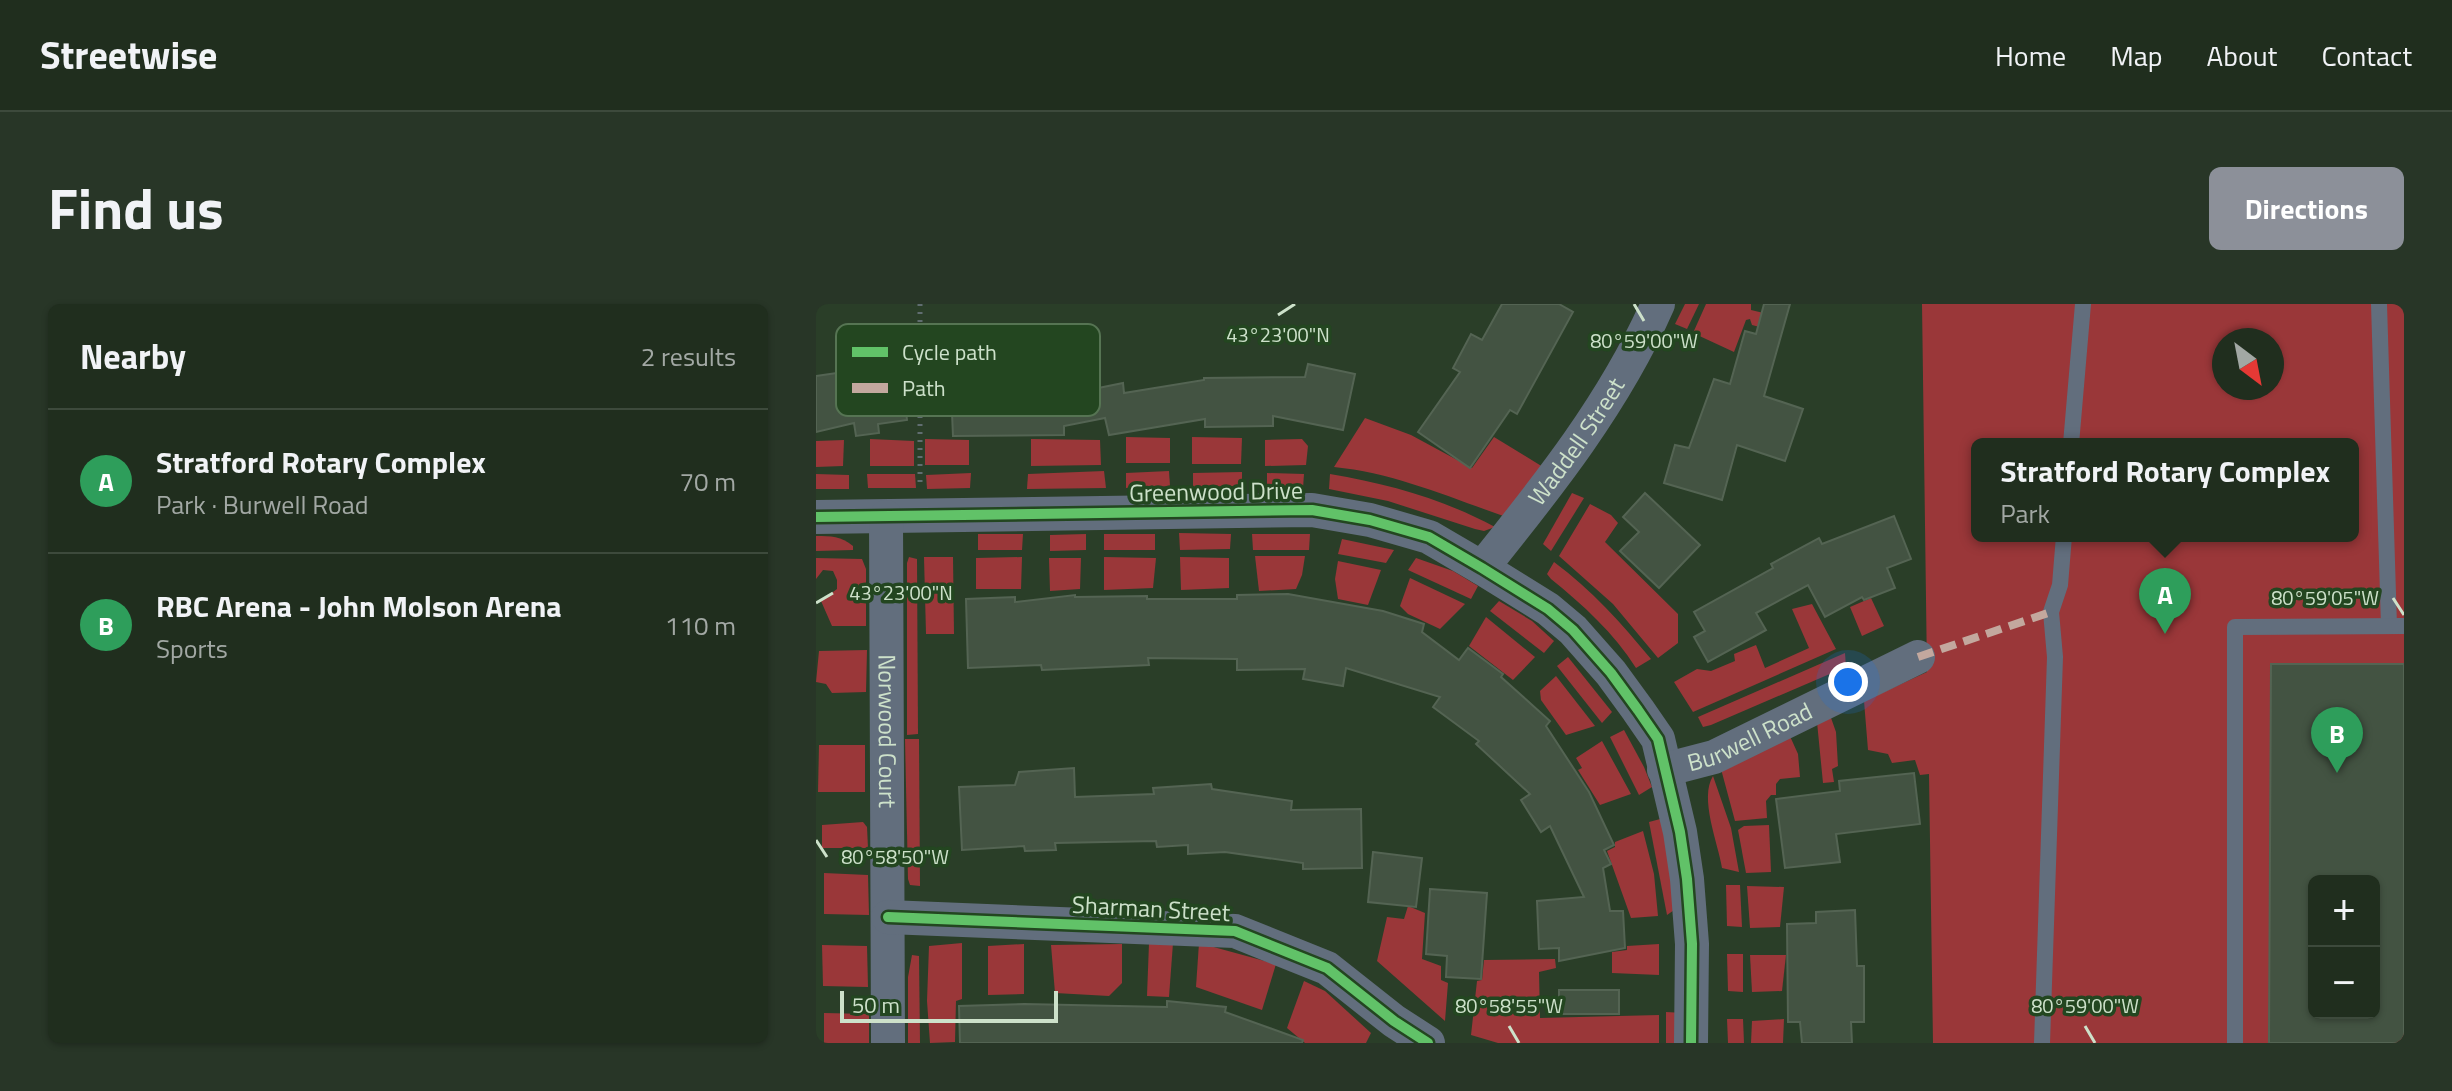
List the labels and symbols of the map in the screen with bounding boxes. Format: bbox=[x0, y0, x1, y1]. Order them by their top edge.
text: 43°23'00"N bbox=[1226, 319, 1330, 350]
legend bbox=[836, 324, 1100, 416]
text: 80°59'00"W bbox=[1590, 325, 1698, 356]
north arrow bbox=[2212, 328, 2284, 400]
text: Cycle path bbox=[902, 335, 997, 369]
street label: Waddell Street bbox=[1519, 370, 1633, 513]
text: Path bbox=[902, 371, 946, 405]
street label: Greenwood Drive bbox=[1129, 471, 1303, 511]
pin: A bbox=[2139, 568, 2191, 634]
text: 43°23'00"N bbox=[849, 577, 953, 608]
text: 80°59'05"W bbox=[2271, 582, 2379, 613]
street label: Norwood Court bbox=[870, 654, 906, 808]
your location bbox=[1828, 662, 1868, 702]
street label: Burwell Road bbox=[1683, 693, 1818, 780]
pin: B bbox=[2311, 707, 2363, 773]
text: 80°58'50"W bbox=[841, 841, 949, 872]
street label: Sharman Street bbox=[1071, 886, 1232, 930]
scale bar bbox=[840, 987, 1058, 1023]
text: 80°58'55"W bbox=[1455, 990, 1563, 1021]
text: 80°59'00"W bbox=[2031, 990, 2139, 1021]

